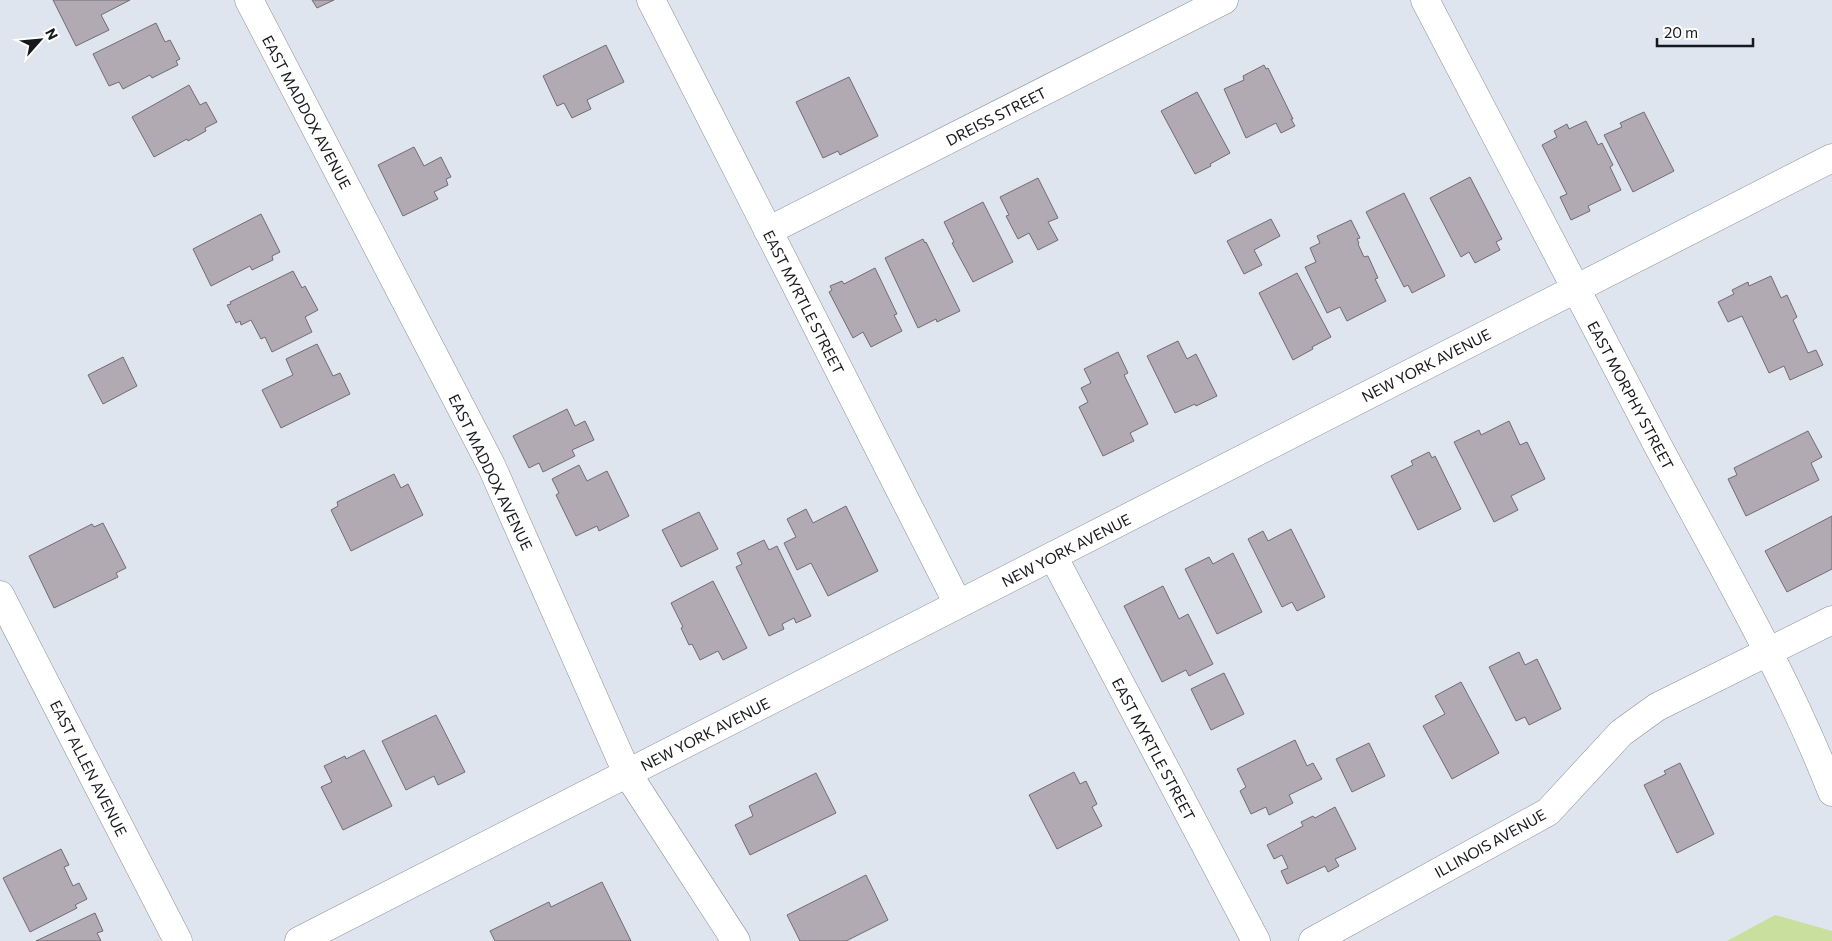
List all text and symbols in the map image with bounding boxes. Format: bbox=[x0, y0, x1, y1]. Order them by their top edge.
north arrow bbox=[15, 15, 65, 65]
scale bar bbox=[1657, 15, 1753, 47]
text: 20 m bbox=[1664, 23, 1698, 41]
text: N bbox=[42, 25, 62, 42]
street label: EAST MADDOX AVENUE bbox=[259, 32, 355, 192]
street label: DREISS STREET bbox=[943, 83, 1050, 149]
street label: EAST MYRTLE STREET bbox=[760, 227, 848, 377]
street label: EAST MORPHY STREET bbox=[1584, 318, 1678, 473]
street label: NEW YORK AVENUE bbox=[1358, 325, 1494, 405]
street label: EAST MADDOX AVENUE bbox=[445, 391, 537, 553]
street label: NEW YORK AVENUE bbox=[998, 510, 1134, 590]
street label: EAST MYRTLE STREET bbox=[1109, 675, 1199, 824]
street label: NEW YORK AVENUE bbox=[637, 694, 773, 774]
street label: EAST ALLEN AVENUE bbox=[47, 697, 131, 839]
street label: ILLINOIS AVENUE bbox=[1431, 805, 1549, 881]

